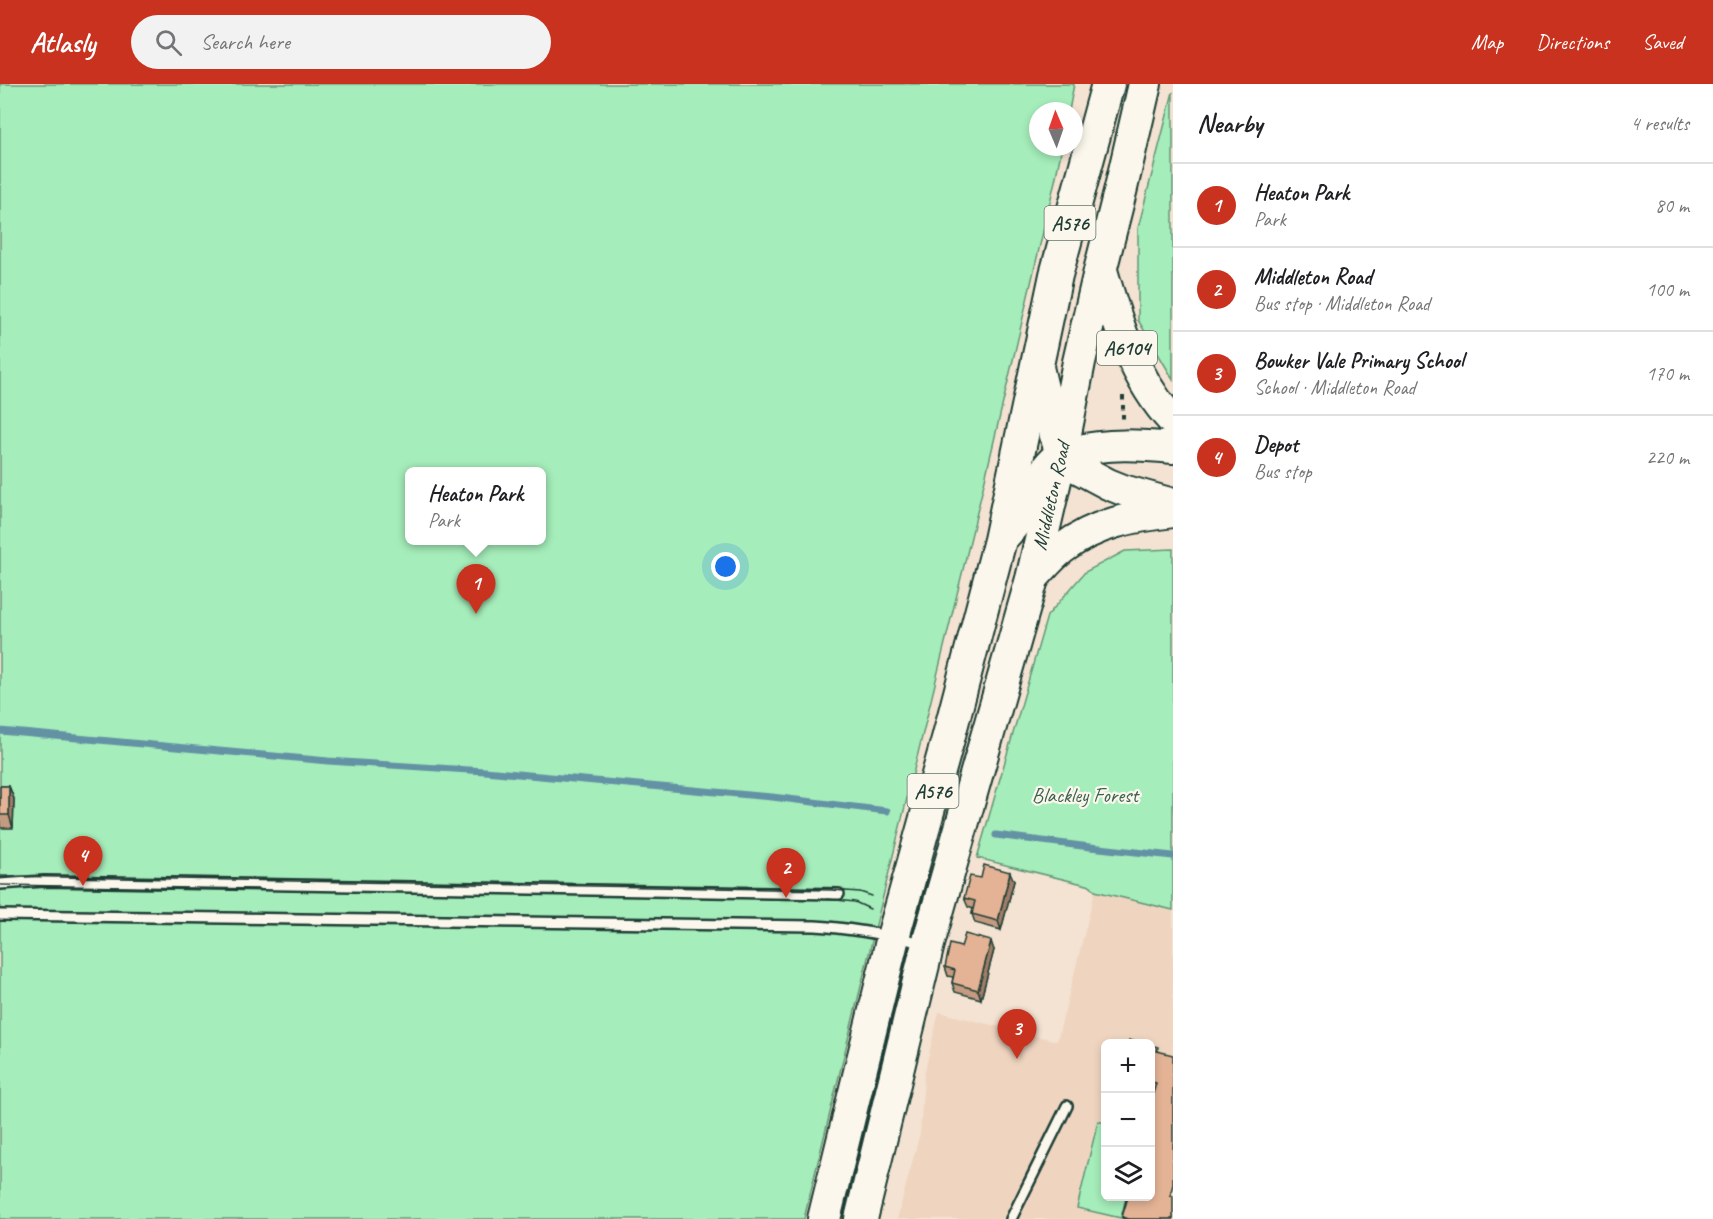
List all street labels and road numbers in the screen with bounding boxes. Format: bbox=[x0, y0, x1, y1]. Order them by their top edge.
road number: A576 bbox=[1044, 206, 1096, 240]
road number: A6104 bbox=[1097, 331, 1157, 365]
street label: Middleton Road bbox=[1026, 437, 1077, 553]
road number: A576 bbox=[908, 774, 958, 808]

